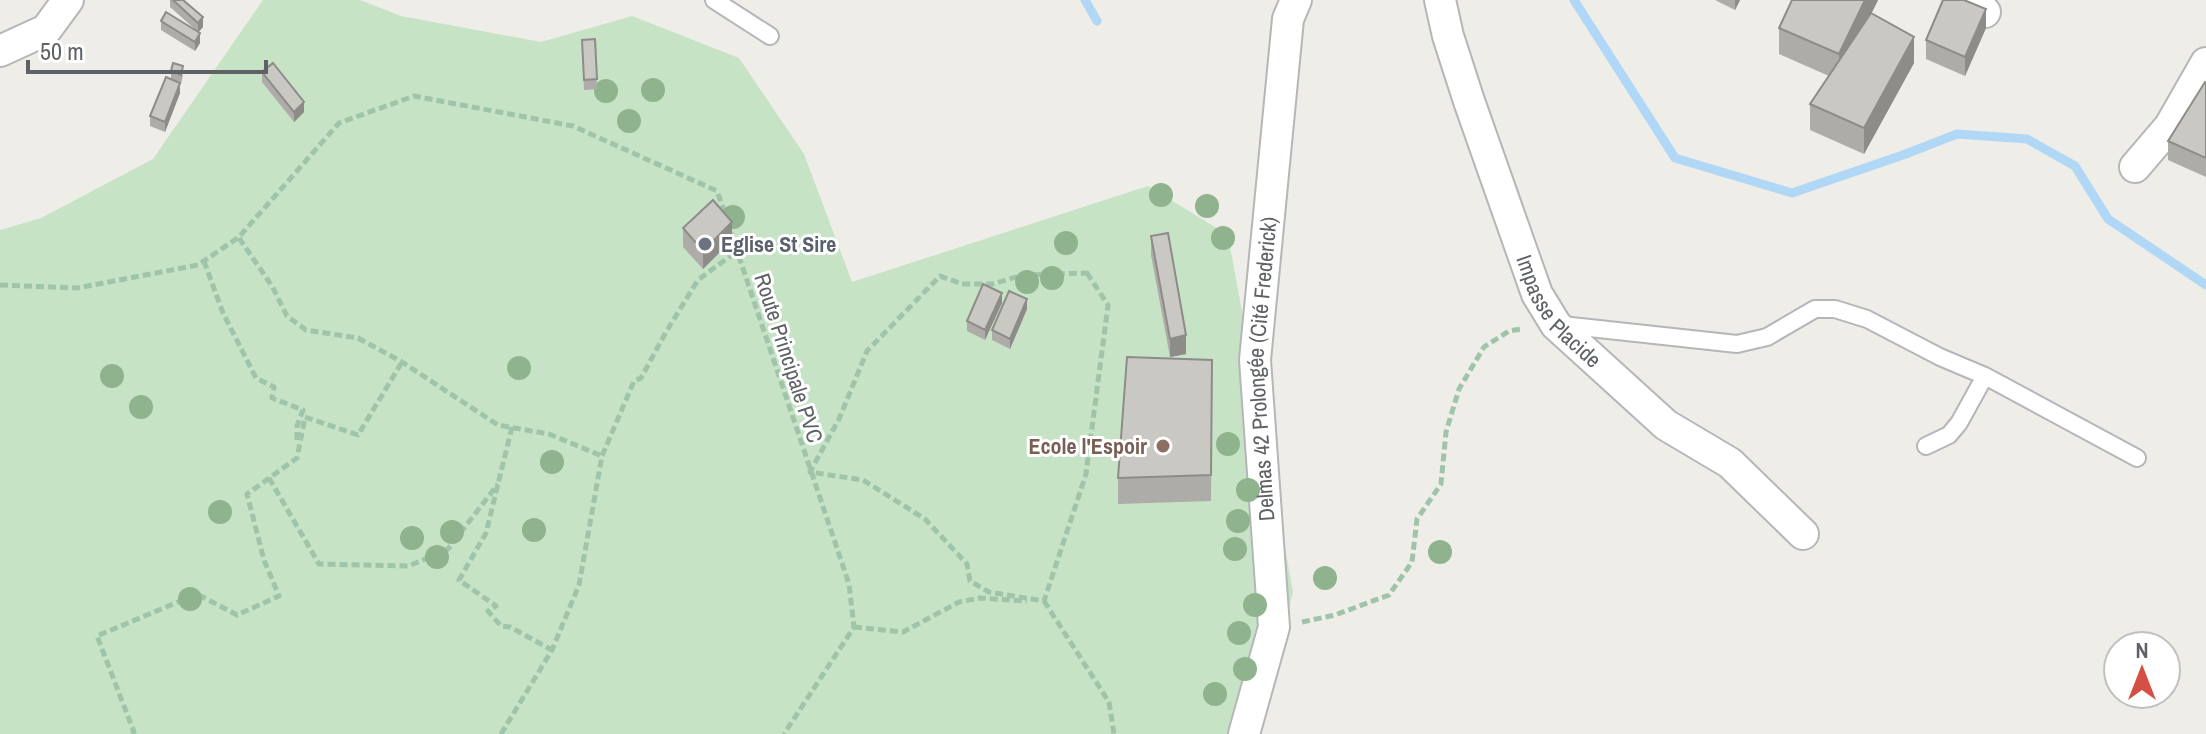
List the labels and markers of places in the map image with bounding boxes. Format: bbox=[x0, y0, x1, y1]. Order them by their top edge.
place label: Eglise St Sire bbox=[721, 229, 836, 259]
marker: Eglise St Sire bbox=[696, 235, 714, 253]
place label: Ecole l'Espoir bbox=[1028, 431, 1147, 461]
marker: Ecole l'Espoir bbox=[1154, 437, 1172, 455]

